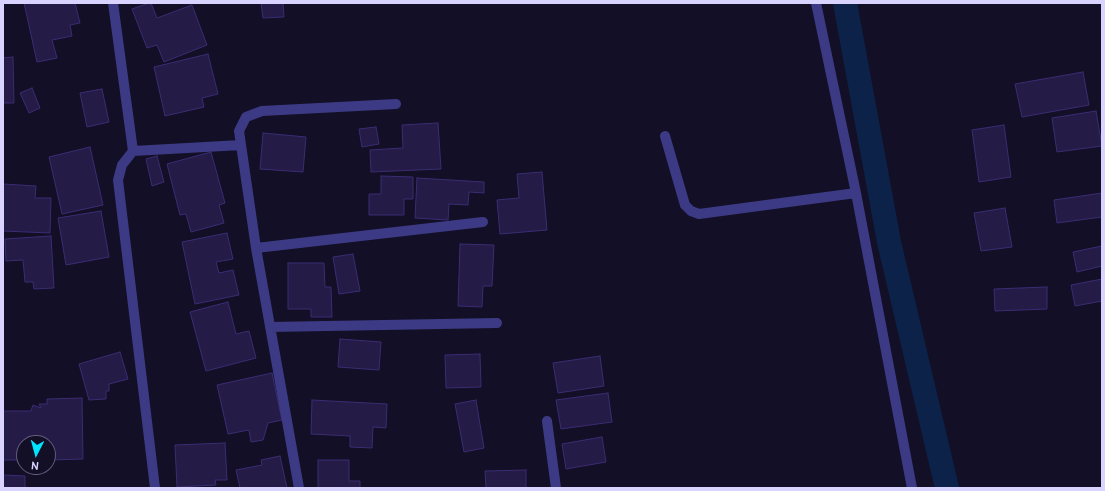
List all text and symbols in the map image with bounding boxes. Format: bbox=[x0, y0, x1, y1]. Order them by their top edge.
north arrow bbox=[16, 435, 56, 475]
text: N bbox=[30, 459, 39, 473]

